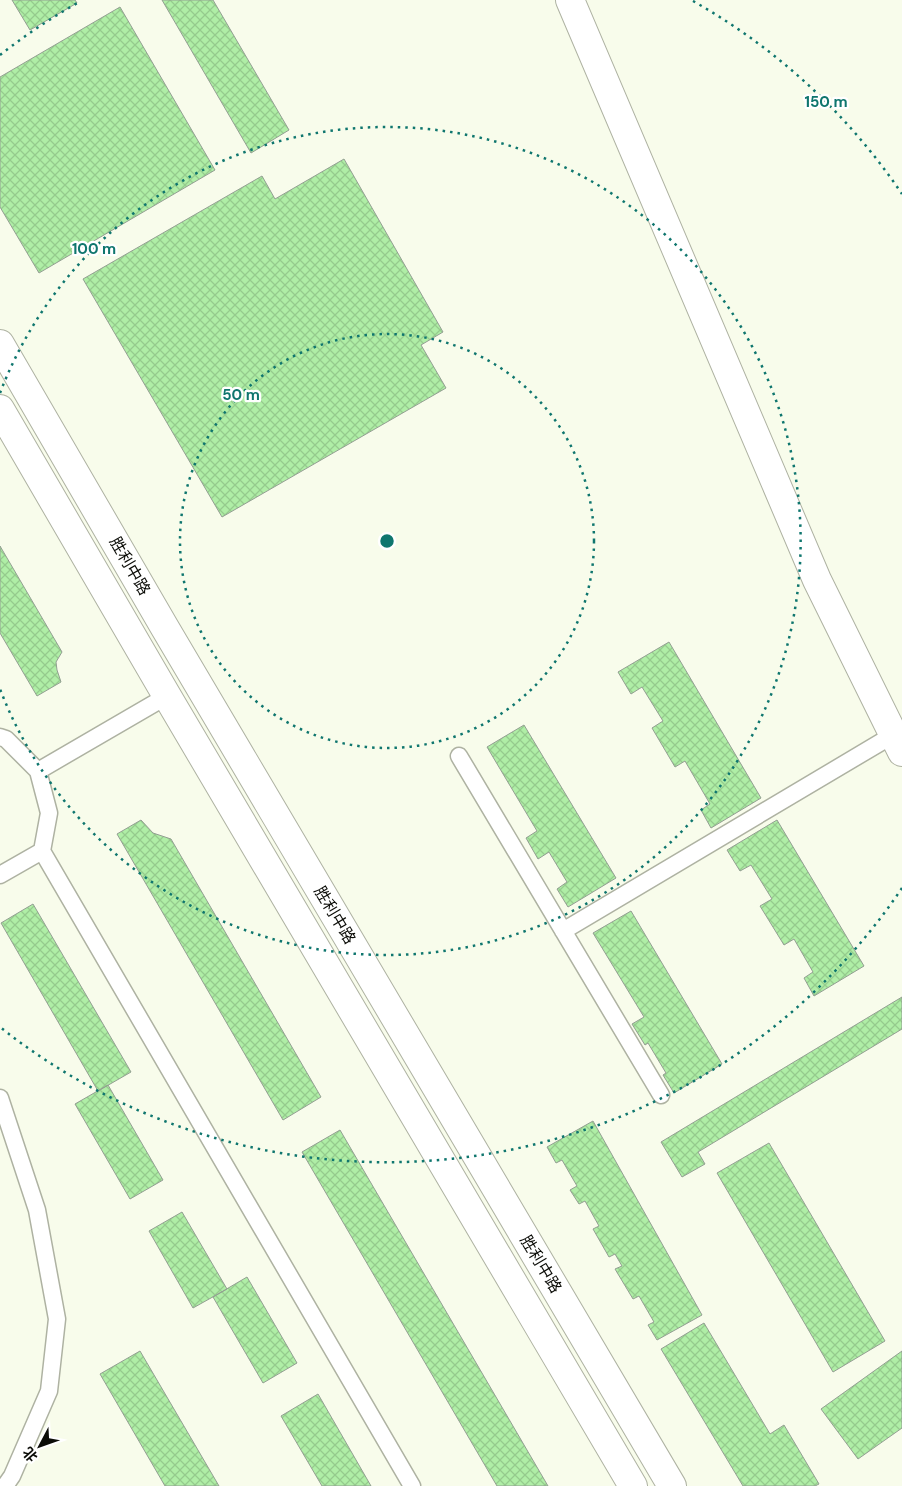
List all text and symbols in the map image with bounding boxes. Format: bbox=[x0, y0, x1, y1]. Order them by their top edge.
text: 150 m bbox=[805, 92, 848, 112]
text: 100 m bbox=[72, 239, 116, 259]
text: 50 m bbox=[222, 385, 260, 405]
centre of rings bbox=[378, 532, 396, 550]
street label: 胜利中路 bbox=[105, 533, 155, 599]
street label: 胜利中路 bbox=[310, 882, 360, 948]
street label: 胜利中路 bbox=[516, 1231, 566, 1297]
north arrow bbox=[15, 1421, 65, 1471]
text: 北 bbox=[19, 1443, 42, 1466]

